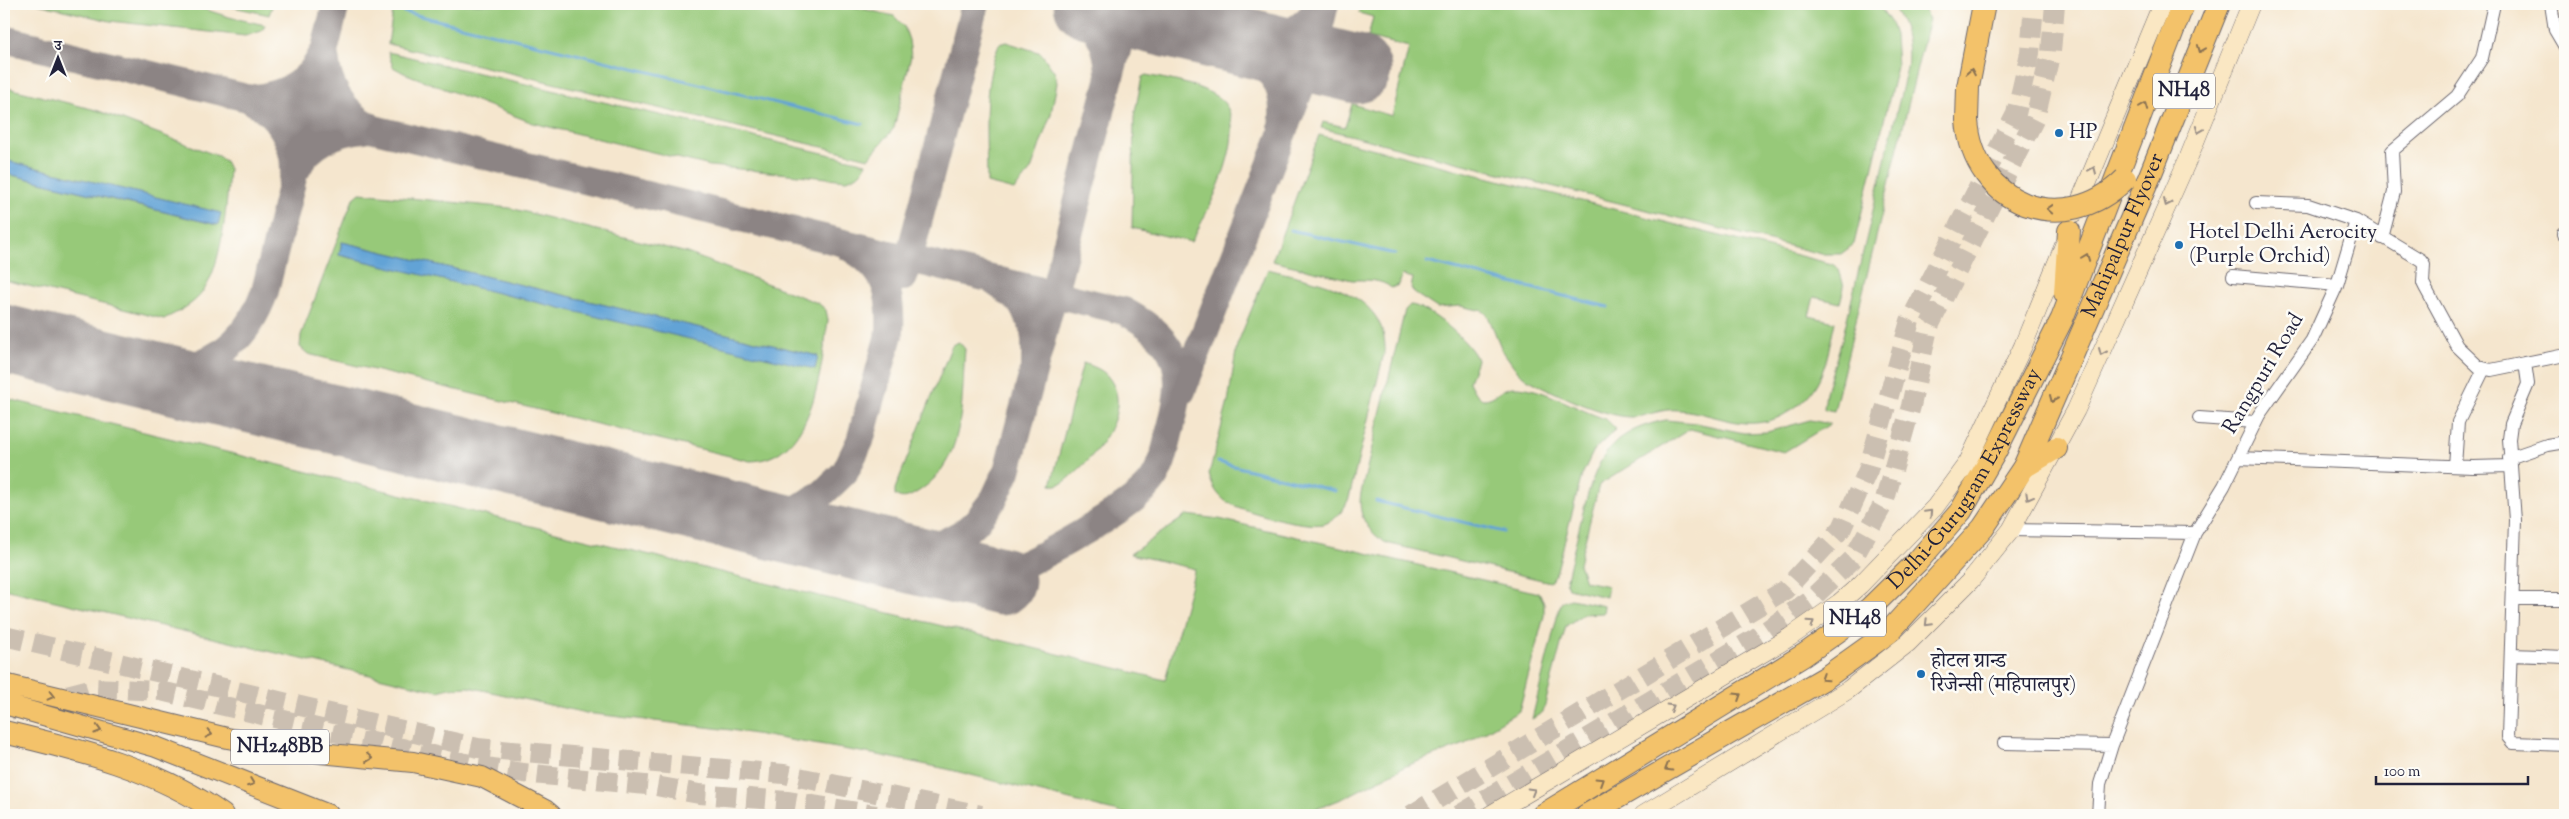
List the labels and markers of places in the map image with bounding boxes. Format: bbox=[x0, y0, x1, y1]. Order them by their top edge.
place label: HP bbox=[2069, 118, 2098, 148]
marker: HP bbox=[2053, 127, 2065, 139]
place label: Hotel Delhi Aerocity (Purple Orchid) bbox=[2189, 218, 2378, 272]
marker: Hotel Delhi Aerocity (Purple Orchid) bbox=[2173, 239, 2185, 251]
place label: होटल ग्रान्ड रिजेन्सी (महिपालपुर) bbox=[1930, 647, 2076, 701]
marker: होटल ग्रान्ड रिजेन्सी (महिपालपुर) bbox=[1915, 668, 1927, 680]

